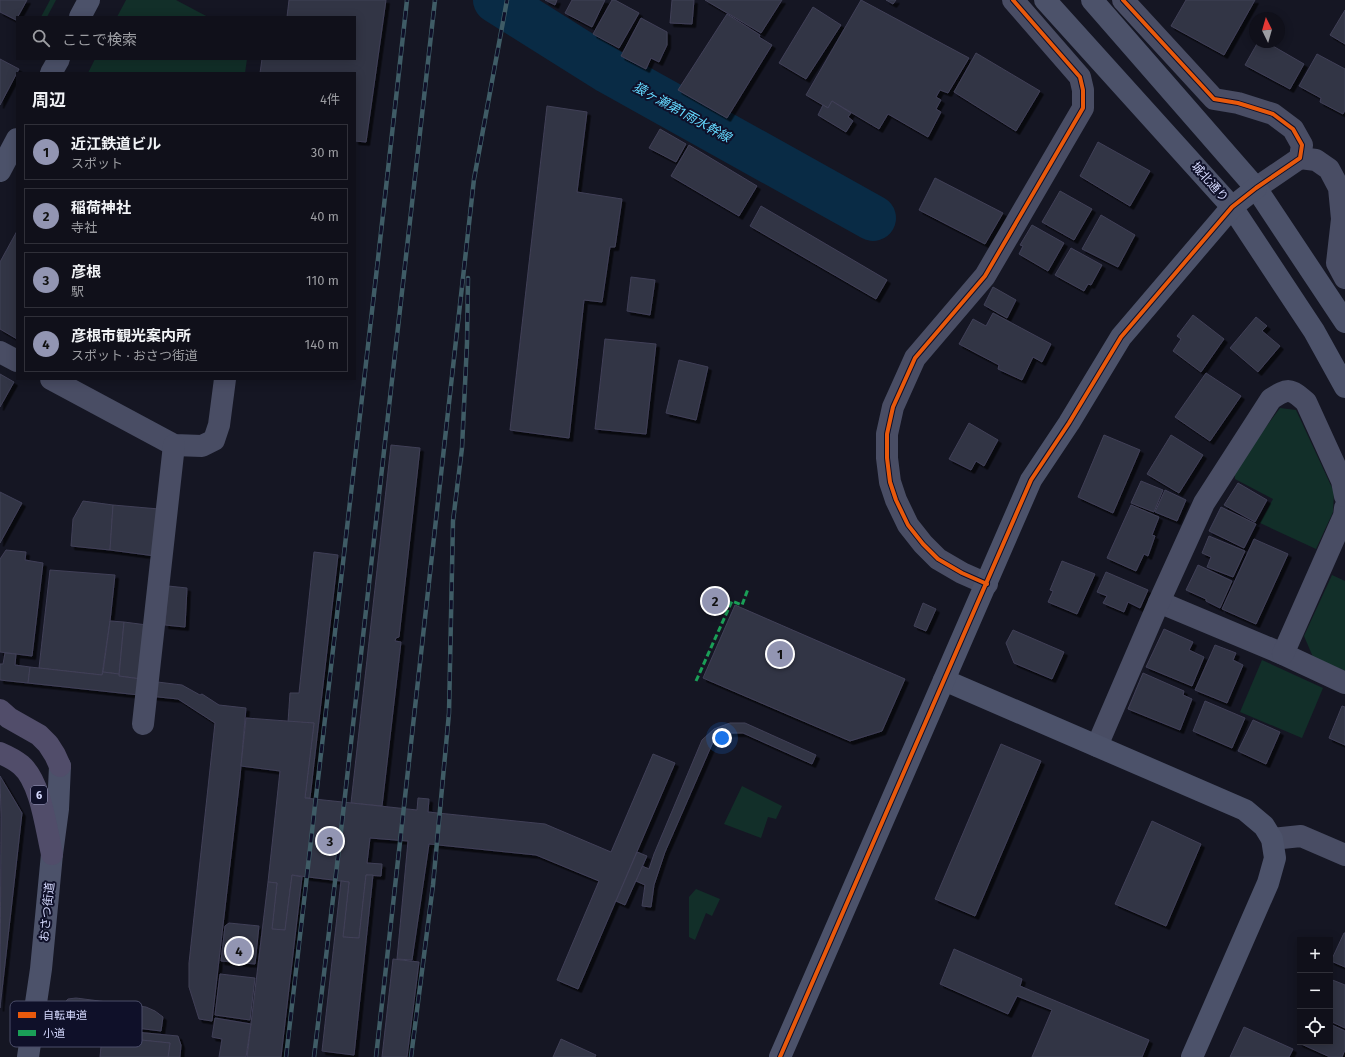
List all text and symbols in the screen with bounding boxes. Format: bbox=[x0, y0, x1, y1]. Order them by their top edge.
north arrow bbox=[1249, 12, 1285, 48]
search box bbox=[16, 16, 356, 60]
icon: search bbox=[30, 27, 52, 49]
text: ここで検索 bbox=[62, 31, 137, 49]
water label: 猿ヶ瀬第1雨水幹線 bbox=[630, 79, 735, 146]
text: 周辺 bbox=[32, 90, 66, 111]
text: 4件 bbox=[320, 92, 340, 107]
text: 近江鉄道ビル bbox=[71, 135, 161, 153]
text: 1 bbox=[43, 145, 49, 160]
text: 30 m bbox=[311, 145, 339, 160]
text: スポット bbox=[71, 156, 123, 171]
street label: 城北通り bbox=[1189, 159, 1231, 205]
text: 稲荷神社 bbox=[71, 199, 131, 217]
text: 2 bbox=[43, 209, 49, 224]
text: 40 m bbox=[310, 209, 339, 224]
text: 寺社 bbox=[71, 220, 97, 235]
text: 彦根 bbox=[71, 263, 101, 281]
text: 3 bbox=[43, 273, 49, 288]
text: 110 m bbox=[306, 273, 339, 288]
text: 駅 bbox=[71, 284, 84, 299]
text: 彦根市観光案内所 bbox=[71, 327, 191, 345]
text: 4 bbox=[42, 337, 50, 352]
text: 140 m bbox=[305, 337, 339, 352]
text: スポット · おさつ街道 bbox=[71, 348, 198, 363]
pin: 2 bbox=[702, 586, 728, 616]
pin: 1 bbox=[767, 639, 793, 669]
your location bbox=[712, 728, 732, 748]
road number: 6 bbox=[31, 786, 47, 804]
pin: 3 bbox=[317, 826, 343, 856]
street label: おさつ街道 bbox=[37, 881, 57, 943]
pin: 4 bbox=[226, 936, 252, 966]
map controls bbox=[1297, 937, 1333, 1045]
button: + bbox=[1297, 937, 1333, 973]
button: − bbox=[1297, 973, 1333, 1009]
legend bbox=[10, 1001, 142, 1047]
text: 自転車道 bbox=[43, 1009, 87, 1022]
button: locate bbox=[1297, 1009, 1333, 1045]
text: 小道 bbox=[43, 1027, 65, 1040]

